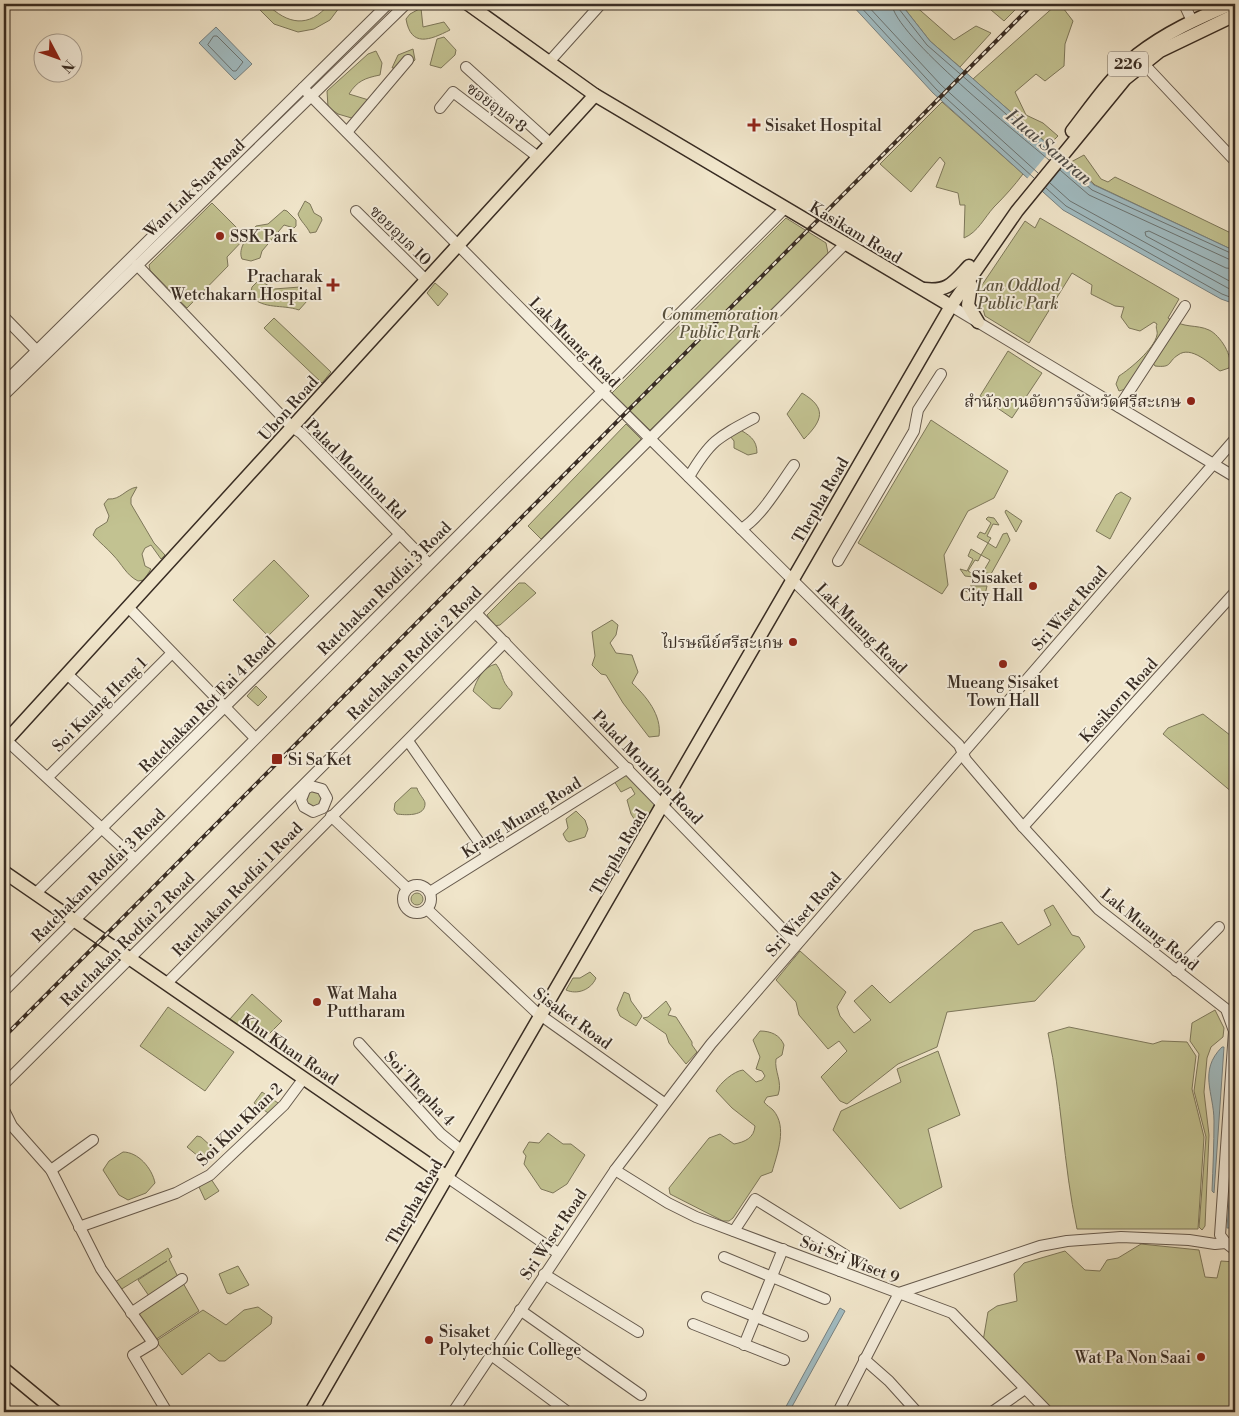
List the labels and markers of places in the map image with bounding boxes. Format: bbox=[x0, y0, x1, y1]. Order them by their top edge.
place label: Sisaket Hospital bbox=[765, 116, 882, 136]
marker: Sisaket Hospital bbox=[747, 118, 761, 132]
place label: SSK Park bbox=[230, 227, 298, 247]
marker: SSK Park bbox=[214, 230, 226, 242]
place label: Pracharak Wetchakarn Hospital bbox=[170, 267, 324, 305]
marker: Pracharak Wetchakarn Hospital bbox=[326, 278, 340, 292]
place label: สำนักงานอัยการจังหวัดศรีสะเกษ bbox=[964, 392, 1181, 412]
marker: สำนักงานอัยการจังหวัดศรีสะเกษ bbox=[1185, 395, 1197, 407]
place label: Sisaket City Hall bbox=[960, 568, 1023, 606]
marker: Sisaket City Hall bbox=[1027, 580, 1039, 592]
place label: ไปรษณีย์ศรีสะเกษ bbox=[661, 632, 783, 653]
marker: ไปรษณีย์ศรีสะเกษ bbox=[787, 636, 799, 648]
marker: Mueang Sisaket Town Hall bbox=[997, 658, 1009, 670]
place label: Mueang Sisaket Town Hall bbox=[947, 673, 1059, 711]
place label: Si Sa Ket bbox=[288, 750, 352, 770]
marker: Si Sa Ket bbox=[270, 752, 284, 766]
place label: Wat Maha Puttharam bbox=[326, 984, 405, 1022]
marker: Wat Maha Puttharam bbox=[311, 996, 323, 1008]
place label: Sisaket Polytechnic College bbox=[439, 1322, 581, 1360]
marker: Sisaket Polytechnic College bbox=[423, 1334, 435, 1346]
place label: Wat Pa Non Saai bbox=[1074, 1348, 1191, 1368]
marker: Wat Pa Non Saai bbox=[1195, 1351, 1207, 1363]

